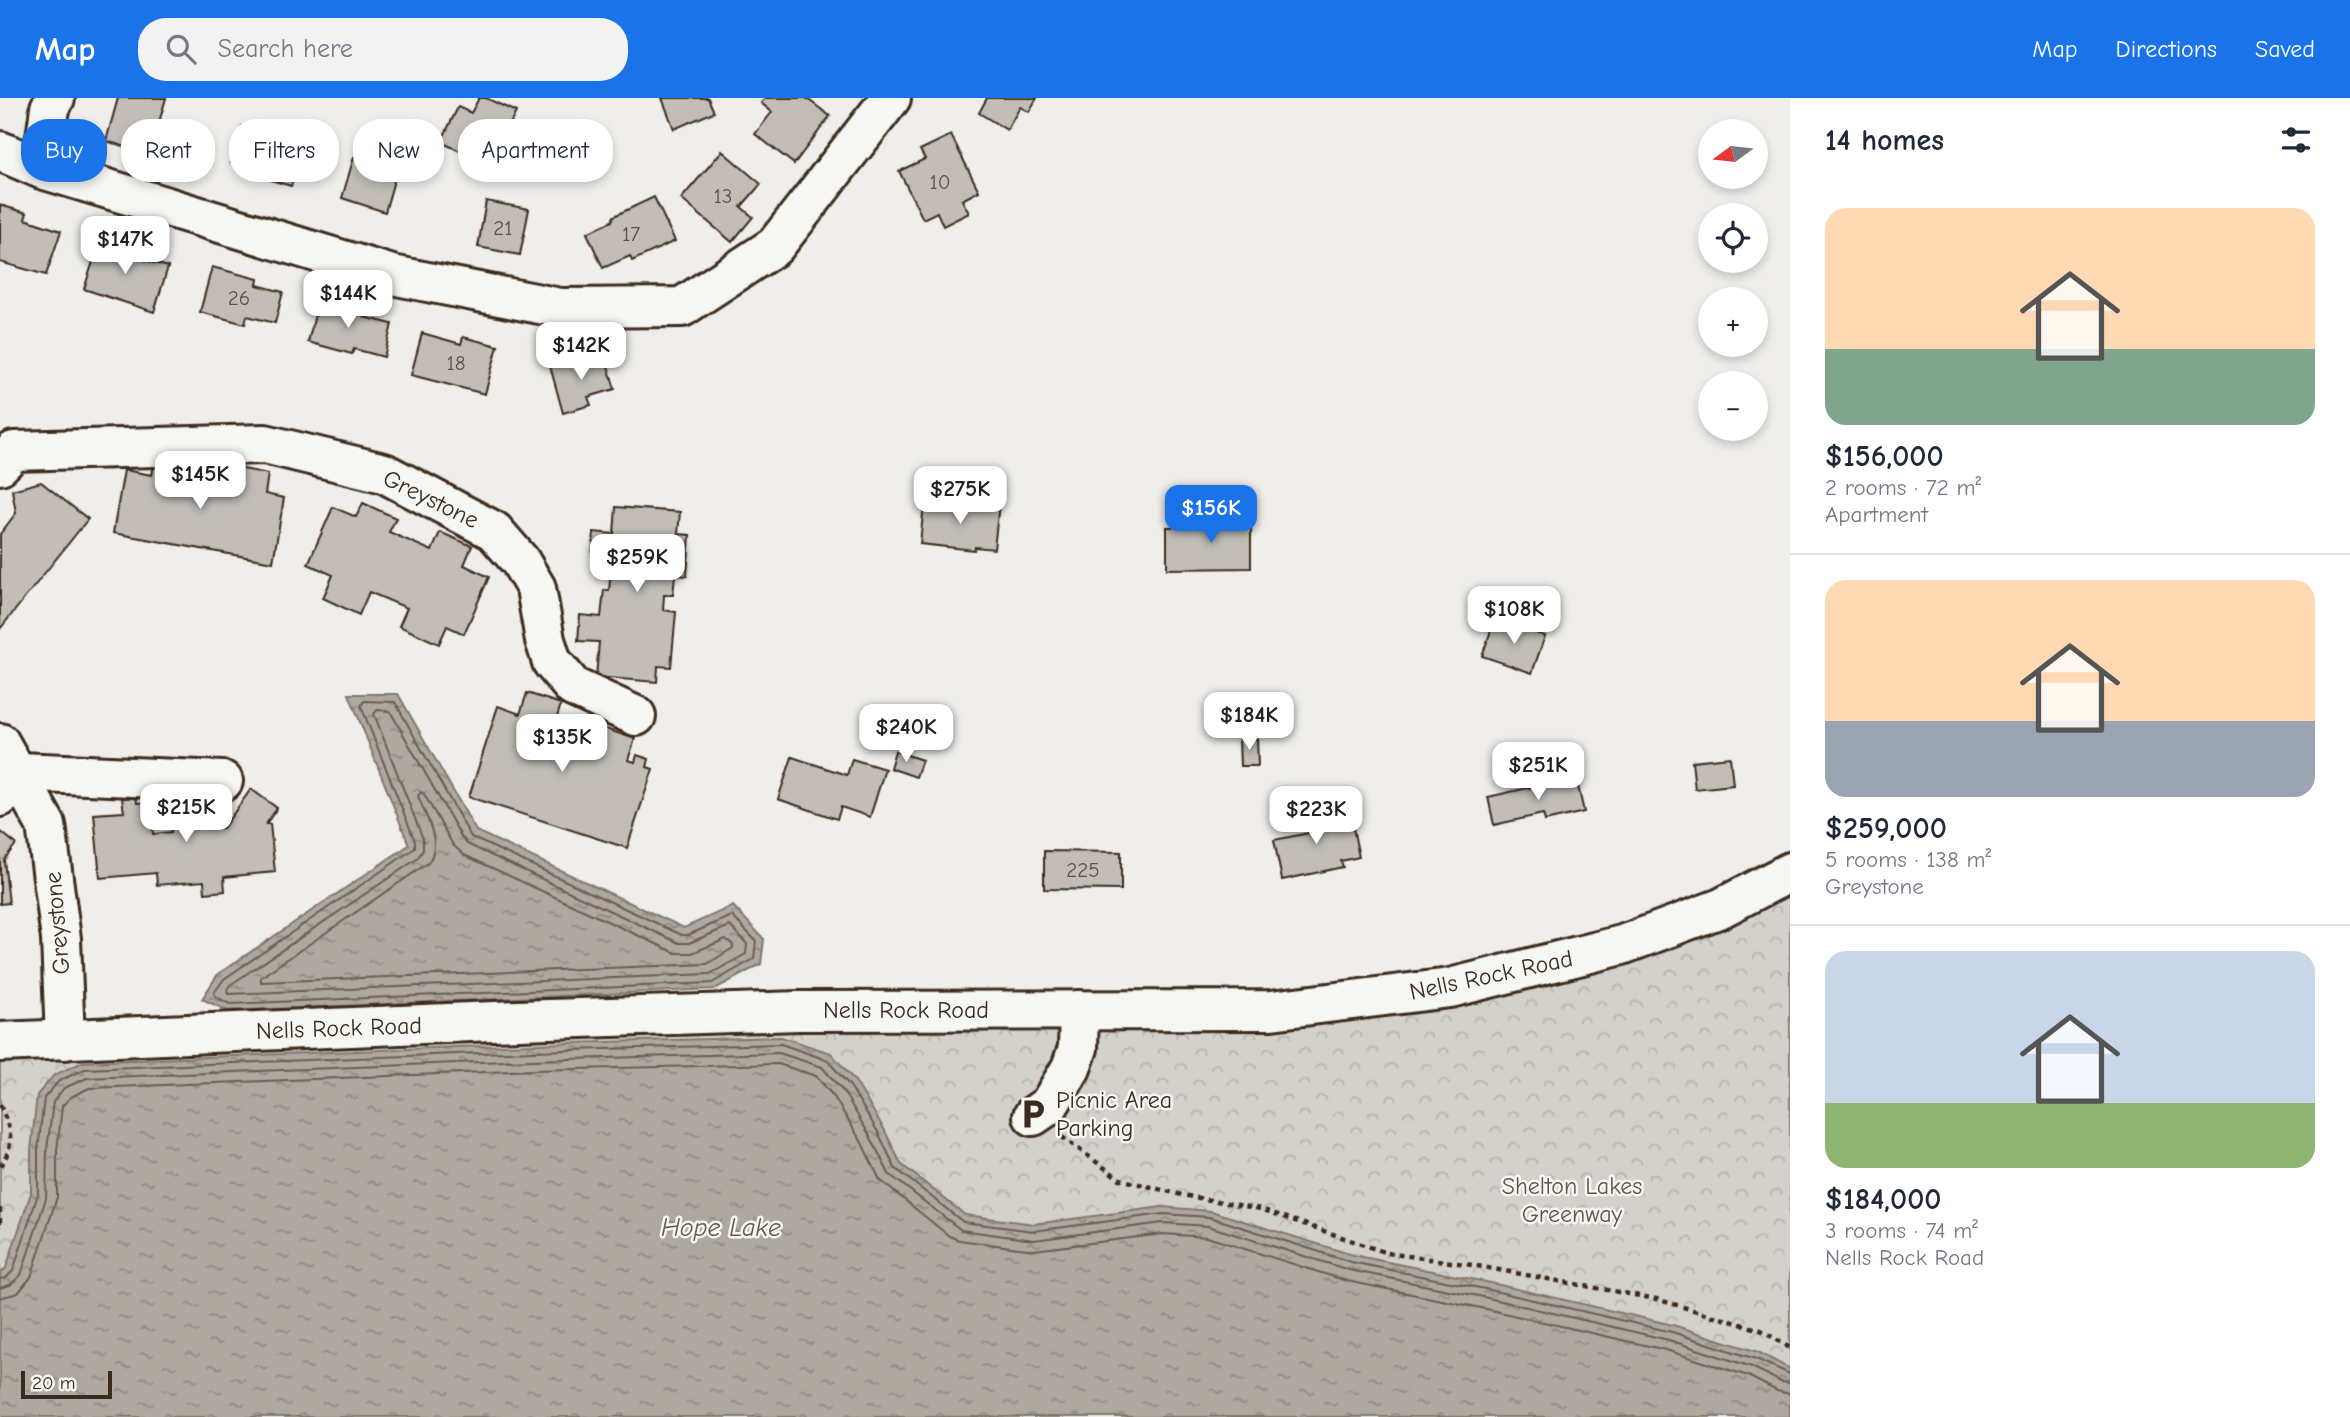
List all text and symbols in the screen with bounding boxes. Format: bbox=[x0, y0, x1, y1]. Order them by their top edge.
search box bbox=[138, 18, 628, 81]
text: Map bbox=[35, 30, 96, 68]
icon: search bbox=[162, 30, 200, 68]
text: Search here bbox=[218, 34, 353, 64]
text: Map bbox=[2032, 35, 2078, 63]
text: Directions bbox=[2116, 35, 2217, 63]
text: Saved bbox=[2255, 35, 2315, 63]
chip: Buy bbox=[21, 119, 107, 182]
chip: Rent bbox=[121, 119, 215, 182]
chip: Filters bbox=[229, 119, 339, 182]
chip: New bbox=[353, 119, 444, 182]
chip: Apartment bbox=[458, 119, 613, 182]
north arrow bbox=[1698, 119, 1768, 189]
map controls bbox=[1698, 119, 1768, 441]
icon: filters bbox=[2277, 121, 2315, 159]
text: 14 homes bbox=[1825, 123, 1944, 158]
house number: 10 bbox=[929, 170, 951, 194]
house number: 13 bbox=[714, 184, 732, 208]
button: locate bbox=[1698, 203, 1768, 273]
pin: $147K bbox=[76, 216, 174, 276]
house number: 21 bbox=[493, 216, 513, 240]
house number: 17 bbox=[622, 222, 640, 246]
text: $147K bbox=[97, 225, 153, 252]
icon: home bbox=[2007, 253, 2133, 379]
pin: $144K bbox=[299, 271, 397, 330]
text: $144K bbox=[319, 279, 377, 306]
house number: 26 bbox=[228, 286, 250, 310]
button: + bbox=[1698, 287, 1768, 357]
pin: $142K bbox=[532, 322, 630, 382]
text: $142K bbox=[552, 331, 610, 358]
house number: 18 bbox=[446, 351, 466, 375]
button: − bbox=[1698, 371, 1768, 441]
text: $156,000 bbox=[1825, 439, 1944, 474]
pin: $145K bbox=[151, 452, 249, 511]
text: $145K bbox=[171, 460, 229, 487]
street label: Greystone bbox=[379, 464, 483, 534]
pin: $275K bbox=[911, 466, 1009, 526]
text: 2 rooms · 72 m² bbox=[1825, 474, 1981, 501]
text: $275K bbox=[930, 475, 990, 502]
pin: $156K bbox=[1162, 486, 1260, 545]
text: $156K bbox=[1181, 494, 1241, 521]
text: Apartment bbox=[1825, 501, 1928, 528]
pin: $259K bbox=[588, 534, 686, 594]
text: $259K bbox=[606, 543, 668, 570]
pin: $108K bbox=[1465, 587, 1563, 646]
text: $108K bbox=[1484, 595, 1544, 622]
icon: home bbox=[2007, 625, 2133, 751]
pin: $184K bbox=[1200, 692, 1298, 752]
text: $184K bbox=[1220, 701, 1278, 728]
pin: $240K bbox=[857, 704, 955, 764]
text: $240K bbox=[875, 713, 937, 740]
pin: $135K bbox=[513, 714, 611, 774]
text: $135K bbox=[532, 723, 592, 750]
pin: $251K bbox=[1489, 742, 1587, 802]
text: $251K bbox=[1508, 751, 1568, 778]
pin: $215K bbox=[137, 784, 235, 844]
pin: $223K bbox=[1267, 786, 1365, 846]
text: $215K bbox=[156, 793, 216, 820]
text: $223K bbox=[1285, 795, 1347, 822]
text: $259,000 bbox=[1825, 811, 1947, 846]
text: 5 rooms · 138 m² bbox=[1825, 846, 1991, 873]
house number: 225 bbox=[1066, 858, 1100, 882]
street label: Greystone bbox=[39, 870, 75, 976]
text: Greystone bbox=[1825, 873, 1924, 900]
street label: Nells Rock Road bbox=[1407, 944, 1575, 1006]
street label: Nells Rock Road bbox=[823, 996, 989, 1024]
icon: home bbox=[2007, 996, 2133, 1122]
street label: Nells Rock Road bbox=[256, 1011, 422, 1045]
place label: Picnic Area Parking bbox=[1056, 1086, 1172, 1142]
parking icon: Picnic Area Parking bbox=[1016, 1097, 1050, 1131]
park label: Shelton Lakes Greenway bbox=[1502, 1172, 1642, 1228]
text: $184,000 bbox=[1825, 1182, 1942, 1217]
water label: Hope Lake bbox=[661, 1213, 781, 1243]
text: 3 rooms · 74 m² bbox=[1825, 1217, 1978, 1244]
text: Nells Rock Road bbox=[1825, 1244, 1984, 1271]
scale bar bbox=[21, 1368, 112, 1400]
text: 20 m bbox=[32, 1372, 76, 1394]

